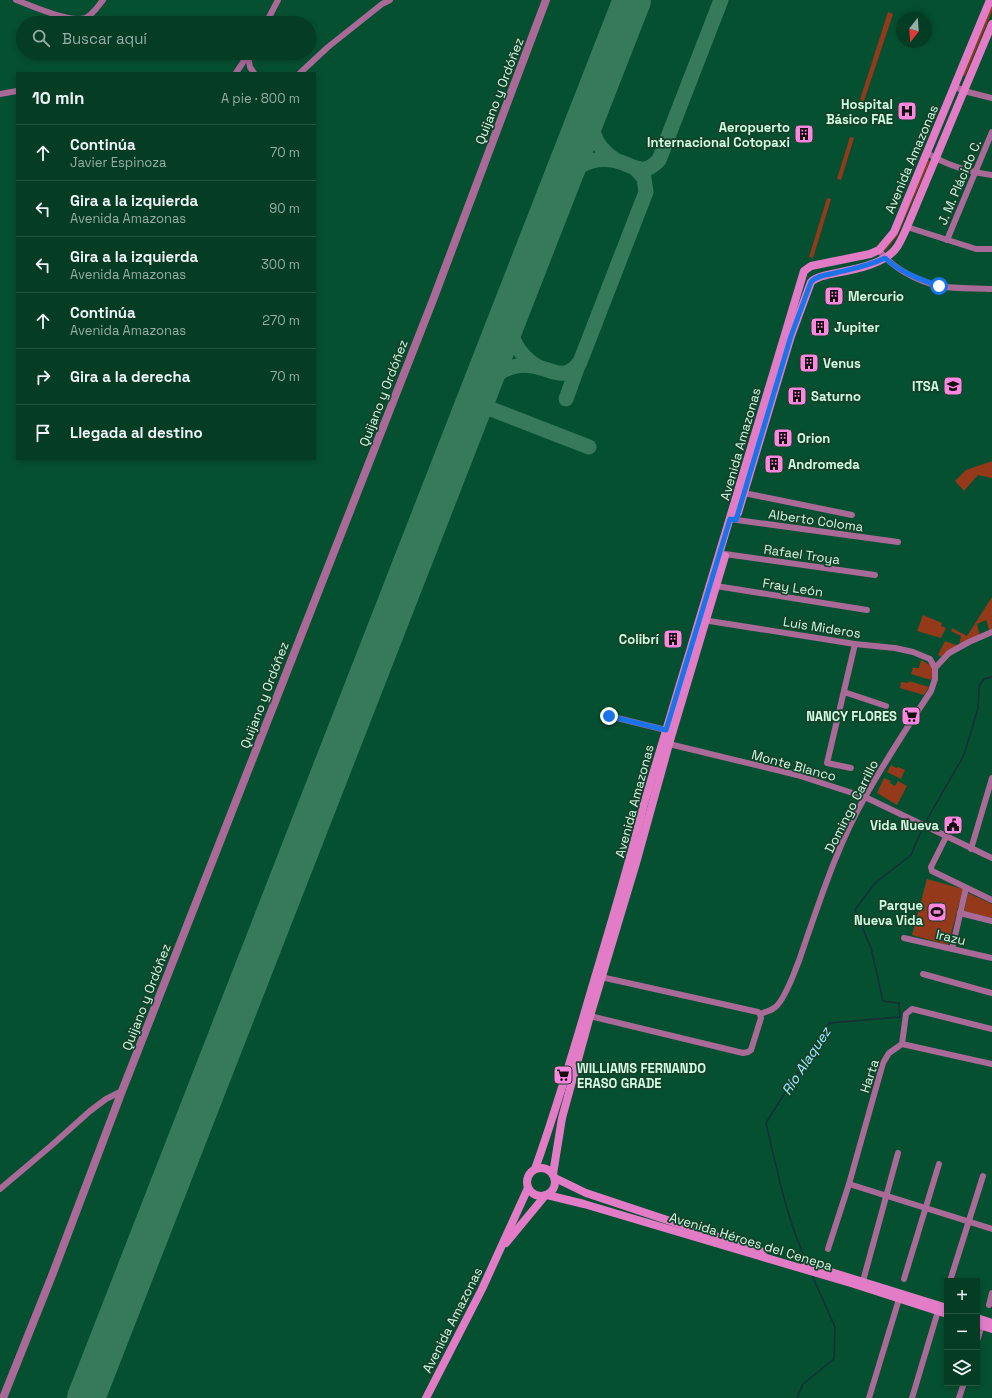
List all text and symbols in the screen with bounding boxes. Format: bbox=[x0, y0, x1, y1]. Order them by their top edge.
north arrow bbox=[896, 12, 932, 48]
search box bbox=[16, 16, 316, 60]
icon: search bbox=[30, 27, 52, 49]
text: Buscar aquí bbox=[62, 29, 147, 48]
street label: Quijano y Ordóñez bbox=[471, 35, 528, 147]
text: 10 min bbox=[32, 87, 85, 109]
text: A pie · 800 m bbox=[221, 90, 300, 107]
place label: Hospital Básico FAE bbox=[826, 96, 893, 128]
hospital icon: Hospital Básico FAE bbox=[896, 100, 918, 122]
street label: Avenida Amazonas bbox=[881, 102, 942, 216]
place label: Aeropuerto Internacional Cotopaxi bbox=[647, 119, 790, 151]
building icon: Aeropuerto Internacional Cotopaxi bbox=[793, 123, 815, 145]
text: Continúa bbox=[70, 135, 136, 154]
street label: J. M. Plácido C. bbox=[934, 137, 985, 228]
icon: ahead bbox=[32, 142, 54, 164]
text: 70 m bbox=[270, 144, 300, 161]
text: Javier Espinoza bbox=[70, 154, 166, 171]
text: Gira a la izquierda bbox=[70, 191, 198, 210]
icon: left bbox=[32, 198, 54, 220]
text: 90 m bbox=[269, 200, 300, 217]
text: Avenida Amazonas bbox=[70, 210, 186, 227]
text: Gira a la izquierda bbox=[70, 247, 198, 266]
icon: left bbox=[32, 254, 54, 276]
text: 300 m bbox=[261, 256, 300, 273]
text: Avenida Amazonas bbox=[70, 266, 186, 283]
route start bbox=[930, 277, 948, 295]
building icon: Mercurio bbox=[823, 285, 845, 307]
place label: Mercurio bbox=[848, 288, 904, 305]
text: Continúa bbox=[70, 303, 136, 322]
icon: ahead bbox=[32, 310, 54, 332]
text: 270 m bbox=[262, 312, 300, 329]
building icon: Jupiter bbox=[809, 316, 831, 338]
place label: Jupiter bbox=[834, 319, 880, 336]
text: Avenida Amazonas bbox=[70, 322, 186, 339]
street label: Quijano y Ordóñez bbox=[355, 337, 412, 449]
building icon: Venus bbox=[798, 352, 820, 374]
place label: Venus bbox=[823, 355, 861, 372]
icon: right bbox=[32, 366, 54, 388]
text: Gira a la derecha bbox=[70, 367, 190, 386]
text: 70 m bbox=[270, 368, 300, 385]
school or university icon: ITSA bbox=[942, 375, 964, 397]
place label: ITSA bbox=[912, 378, 940, 395]
building icon: Saturno bbox=[786, 385, 808, 407]
street label: Avenida Amazonas bbox=[716, 386, 765, 502]
place label: Saturno bbox=[811, 388, 861, 405]
icon: arrive bbox=[32, 422, 54, 444]
text: Llegada al destino bbox=[70, 423, 203, 442]
building icon: Orion bbox=[772, 427, 794, 449]
place label: Orion bbox=[797, 430, 830, 447]
building icon: Andromeda bbox=[763, 453, 785, 475]
place label: Andromeda bbox=[788, 456, 860, 473]
street label: Alberto Coloma bbox=[767, 505, 865, 536]
street label: Rafael Troya bbox=[763, 541, 842, 568]
street label: Fray León bbox=[761, 574, 824, 601]
street label: Luis Mideros bbox=[782, 613, 862, 642]
building icon: Colibrí bbox=[662, 628, 684, 650]
place label: Colibrí bbox=[619, 631, 660, 648]
street label: Quijano y Ordóñez bbox=[236, 639, 293, 751]
supermarket icon: NANCY FLORES bbox=[900, 705, 922, 727]
route end bbox=[600, 707, 618, 725]
place label: NANCY FLORES bbox=[806, 708, 897, 725]
street label: Avenida Amazonas bbox=[611, 743, 658, 859]
street label: Monte Blanco bbox=[750, 746, 838, 785]
street label: Domingo Carrillo bbox=[821, 757, 882, 855]
public building icon: Vida Nueva bbox=[942, 814, 964, 836]
place label: Vida Nueva bbox=[870, 817, 939, 834]
place label: Parque Nueva Vida bbox=[854, 897, 923, 929]
sports icon: Parque Nueva Vida bbox=[926, 901, 948, 923]
street label: Irazu bbox=[934, 926, 967, 949]
street label: Quijano y Ordóñez bbox=[118, 941, 175, 1053]
water label: Río Alaquez bbox=[777, 1022, 836, 1098]
street label: Harta bbox=[856, 1057, 883, 1095]
place label: WILLIAMS FERNANDO ERASO GRADE bbox=[577, 1060, 706, 1092]
supermarket icon: WILLIAMS FERNANDO ERASO GRADE bbox=[552, 1064, 574, 1086]
street label: Avenida Héroes del Cenepa bbox=[667, 1209, 835, 1275]
street label: Avenida Amazonas bbox=[418, 1264, 486, 1376]
map controls bbox=[944, 1278, 980, 1386]
button: + bbox=[944, 1278, 980, 1314]
button: − bbox=[944, 1314, 980, 1350]
button: layers bbox=[944, 1350, 980, 1386]

